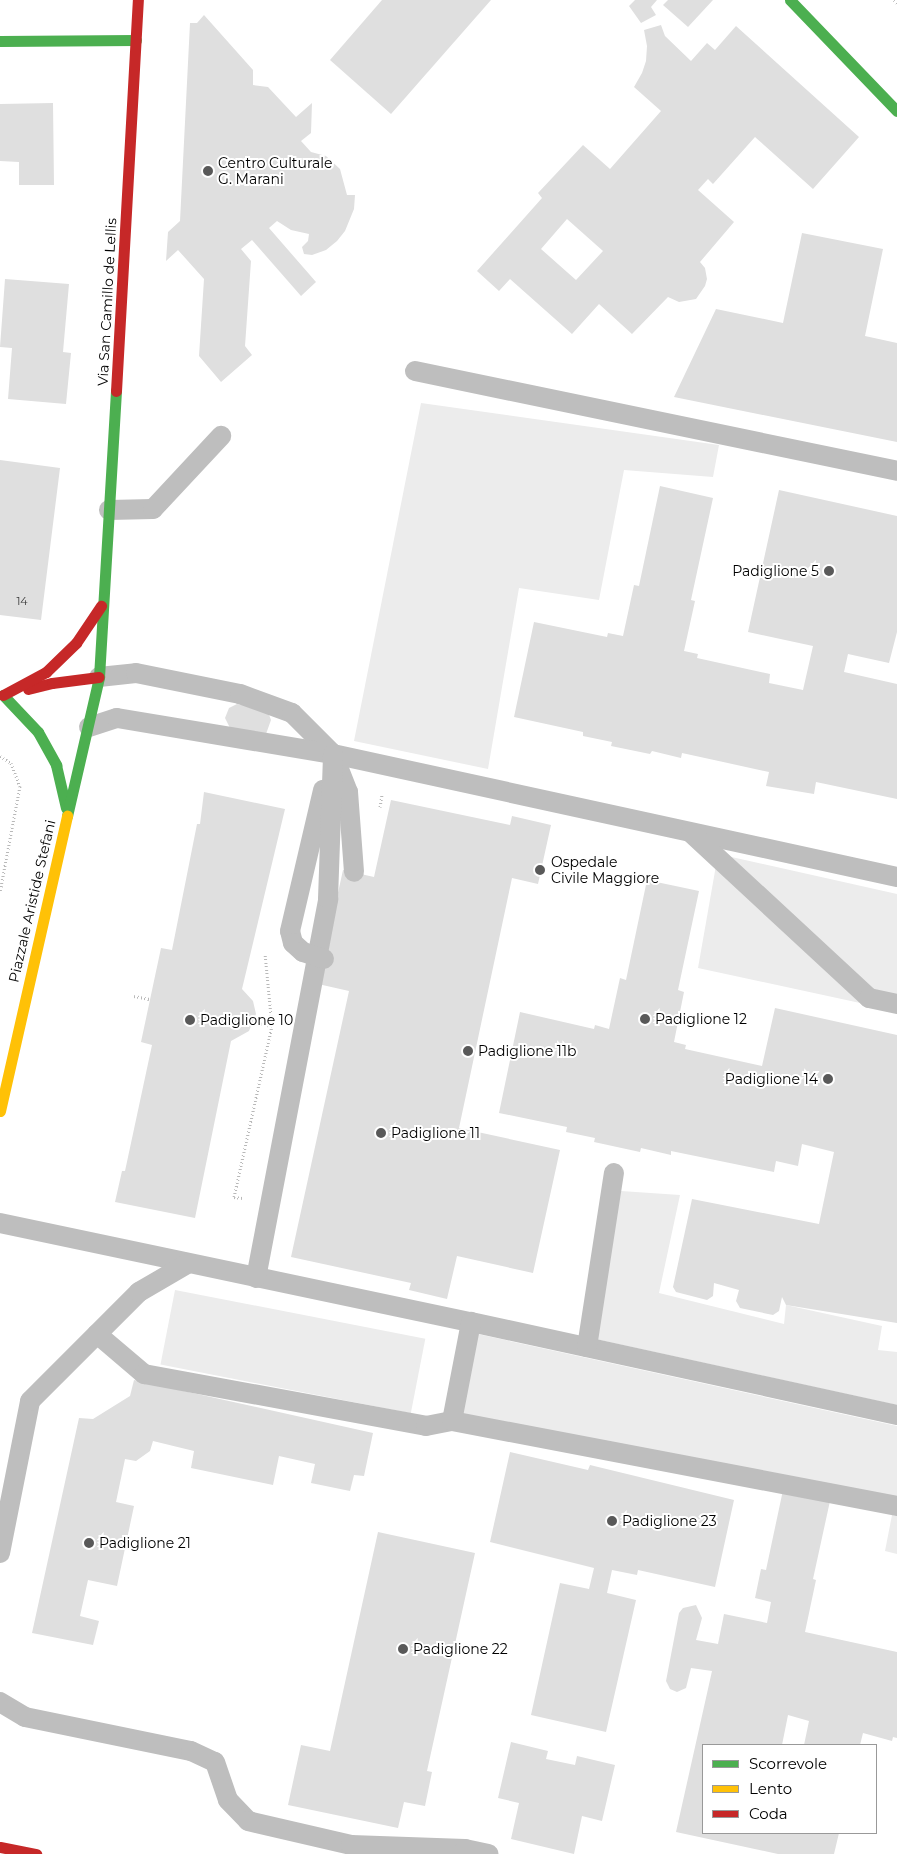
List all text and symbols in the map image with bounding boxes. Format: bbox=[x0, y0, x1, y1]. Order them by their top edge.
place label: Centro Culturale G. Marani bbox=[218, 155, 332, 188]
marker: Centro Culturale G. Marani bbox=[202, 165, 214, 177]
street label: Via San Camillo de Lellis bbox=[94, 218, 120, 386]
place label: Padiglione 5 bbox=[732, 563, 819, 579]
marker: Padiglione 5 bbox=[823, 565, 835, 577]
house number: 14 bbox=[16, 594, 28, 608]
street label: Piazzale Aristide Stefani bbox=[5, 818, 59, 984]
place label: Ospedale Civile Maggiore bbox=[551, 854, 659, 886]
marker: Ospedale Civile Maggiore bbox=[533, 863, 547, 877]
place label: Padiglione 12 bbox=[655, 1011, 747, 1027]
place label: Padiglione 10 bbox=[200, 1012, 293, 1028]
marker: Padiglione 12 bbox=[639, 1013, 651, 1025]
marker: Padiglione 10 bbox=[184, 1014, 196, 1026]
place label: Padiglione 11b bbox=[478, 1043, 576, 1059]
marker: Padiglione 11b bbox=[462, 1045, 474, 1057]
place label: Padiglione 14 bbox=[725, 1071, 818, 1087]
marker: Padiglione 14 bbox=[822, 1073, 834, 1085]
place label: Padiglione 11 bbox=[391, 1125, 480, 1141]
marker: Padiglione 11 bbox=[375, 1127, 387, 1139]
place label: Padiglione 23 bbox=[622, 1513, 717, 1529]
marker: Padiglione 23 bbox=[606, 1515, 618, 1527]
place label: Padiglione 21 bbox=[99, 1535, 191, 1551]
marker: Padiglione 21 bbox=[83, 1537, 95, 1549]
place label: Padiglione 22 bbox=[413, 1641, 508, 1657]
marker: Padiglione 22 bbox=[397, 1643, 409, 1655]
legend bbox=[702, 1744, 877, 1834]
text: Scorrevole bbox=[749, 1754, 827, 1773]
text: Lento bbox=[749, 1779, 792, 1798]
text: Coda bbox=[749, 1804, 788, 1823]

